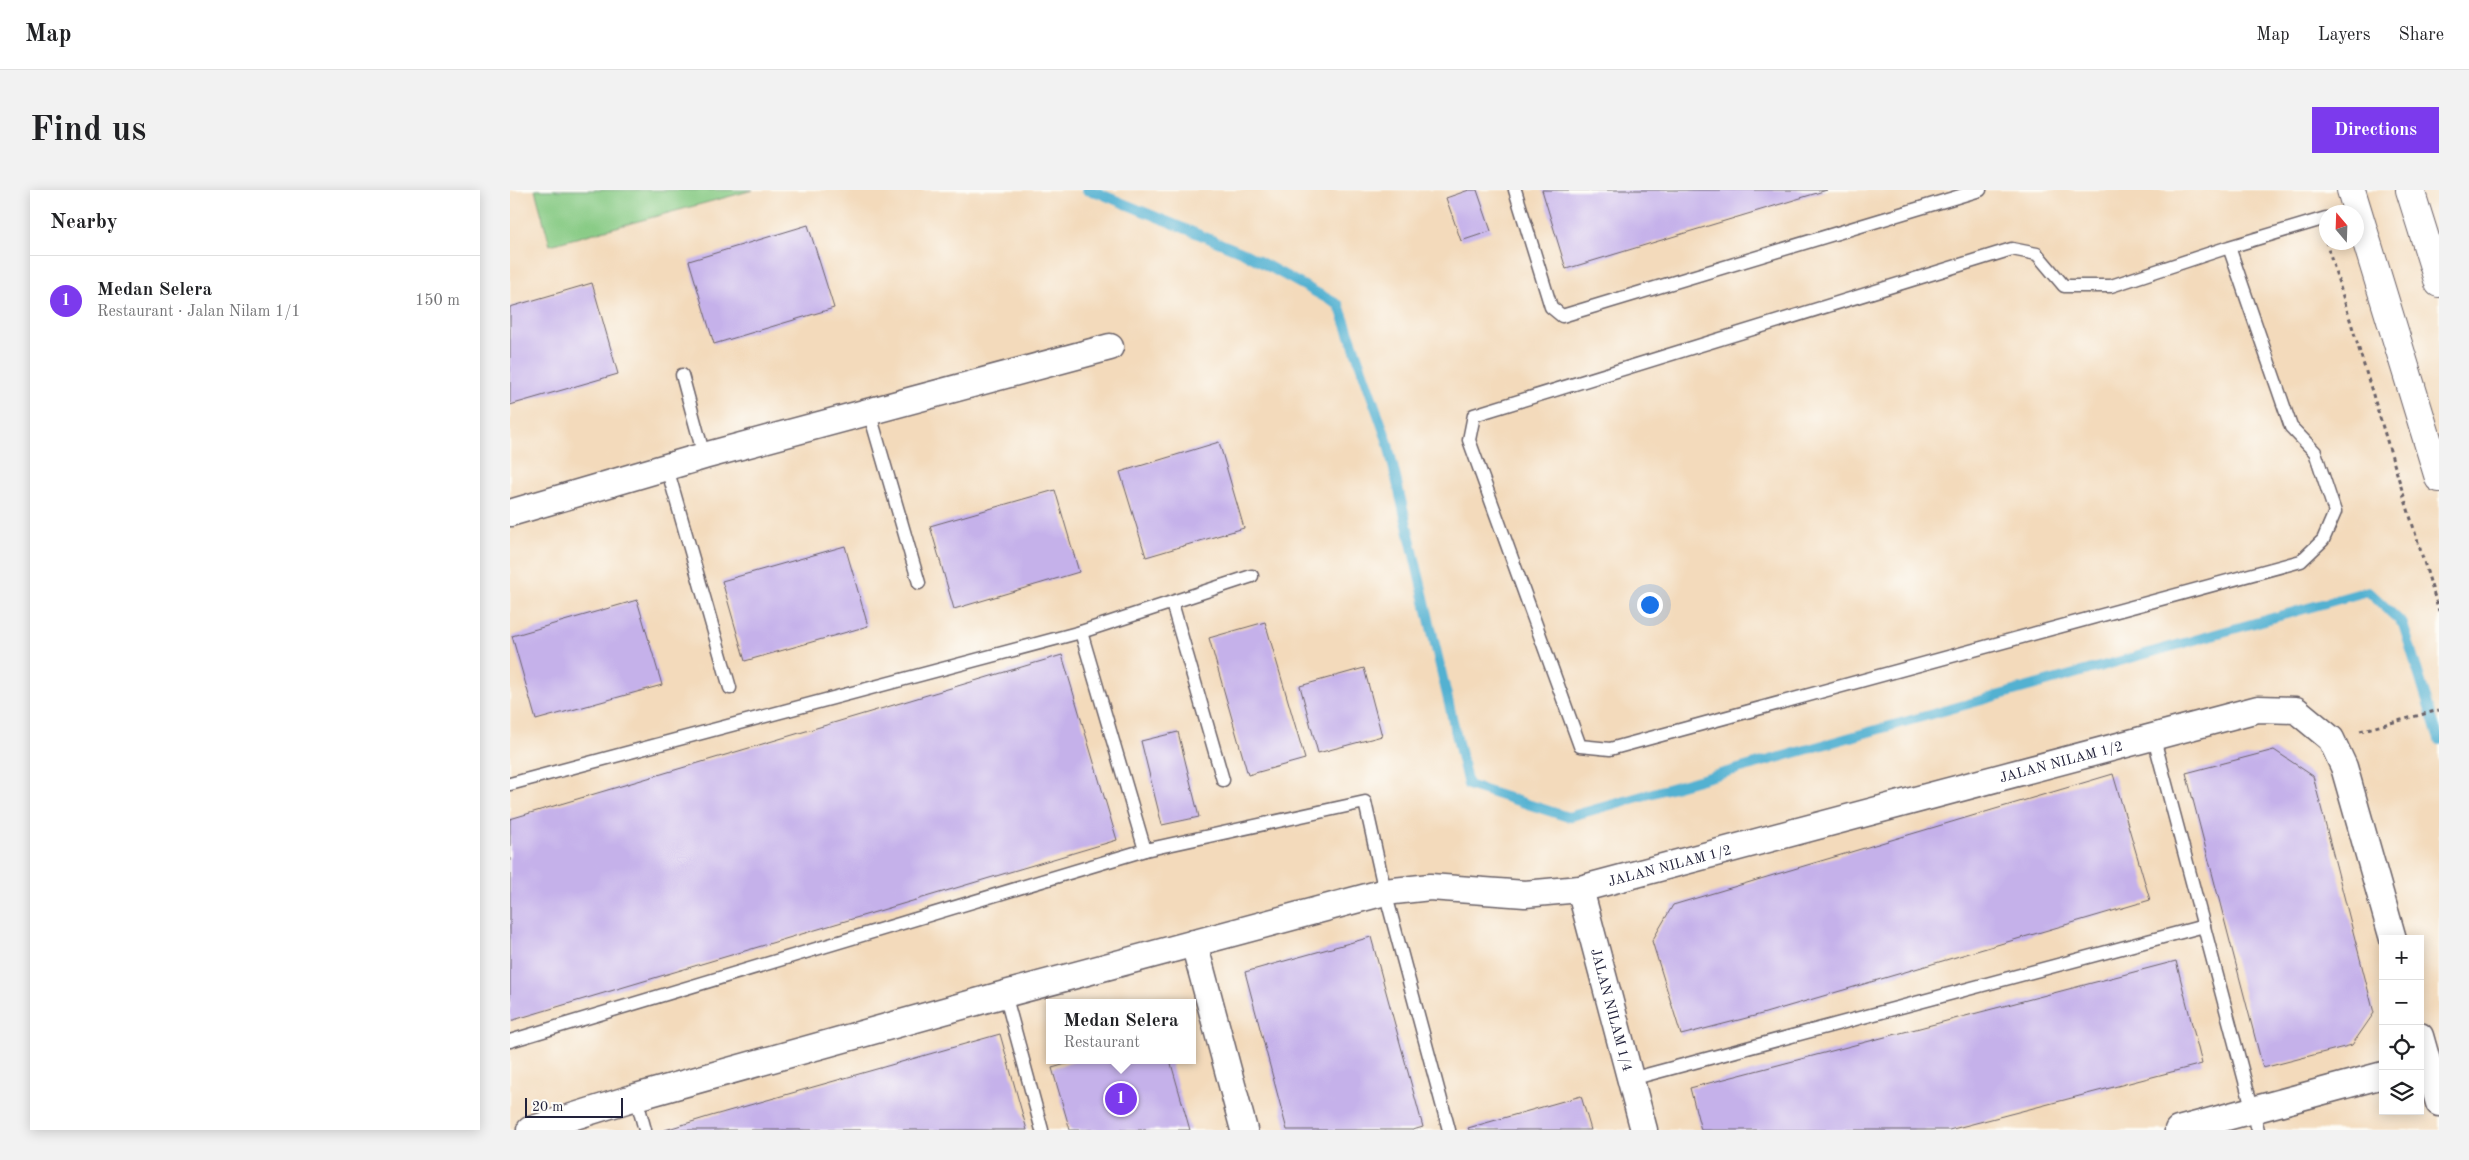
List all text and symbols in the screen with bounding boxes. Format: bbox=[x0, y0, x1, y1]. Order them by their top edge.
text: Map bbox=[25, 23, 72, 47]
text: Map bbox=[2256, 26, 2290, 44]
text: Layers bbox=[2318, 26, 2370, 44]
text: Share bbox=[2398, 26, 2444, 44]
button: Directions bbox=[2312, 107, 2439, 153]
text: Find us bbox=[30, 113, 146, 148]
north arrow bbox=[2319, 205, 2364, 250]
text: Nearby bbox=[50, 212, 118, 233]
text: Medan Selera bbox=[97, 281, 212, 300]
text: 1 bbox=[61, 293, 71, 309]
text: 150 m bbox=[415, 293, 460, 309]
text: Restaurant · Jalan Nilam 1/1 bbox=[97, 304, 301, 320]
your location bbox=[1637, 592, 1663, 618]
street label: JALAN NILAM 1/2 bbox=[1998, 739, 2124, 785]
street label: JALAN NILAM 1/2 bbox=[1607, 843, 1733, 889]
map controls bbox=[2379, 935, 2424, 1115]
button: + bbox=[2379, 935, 2424, 980]
street label: JALAN NILAM 1/4 bbox=[1588, 947, 1634, 1073]
button: − bbox=[2379, 980, 2424, 1025]
popup bbox=[1046, 999, 1196, 1064]
text: Medan Selera bbox=[1063, 1012, 1179, 1031]
button: locate bbox=[2379, 1025, 2424, 1070]
text: Restaurant bbox=[1063, 1035, 1140, 1051]
button: layers bbox=[2379, 1070, 2424, 1115]
pin: 1 bbox=[1105, 1080, 1137, 1118]
scale bar bbox=[525, 1095, 622, 1118]
text: 20 m bbox=[532, 1100, 563, 1114]

